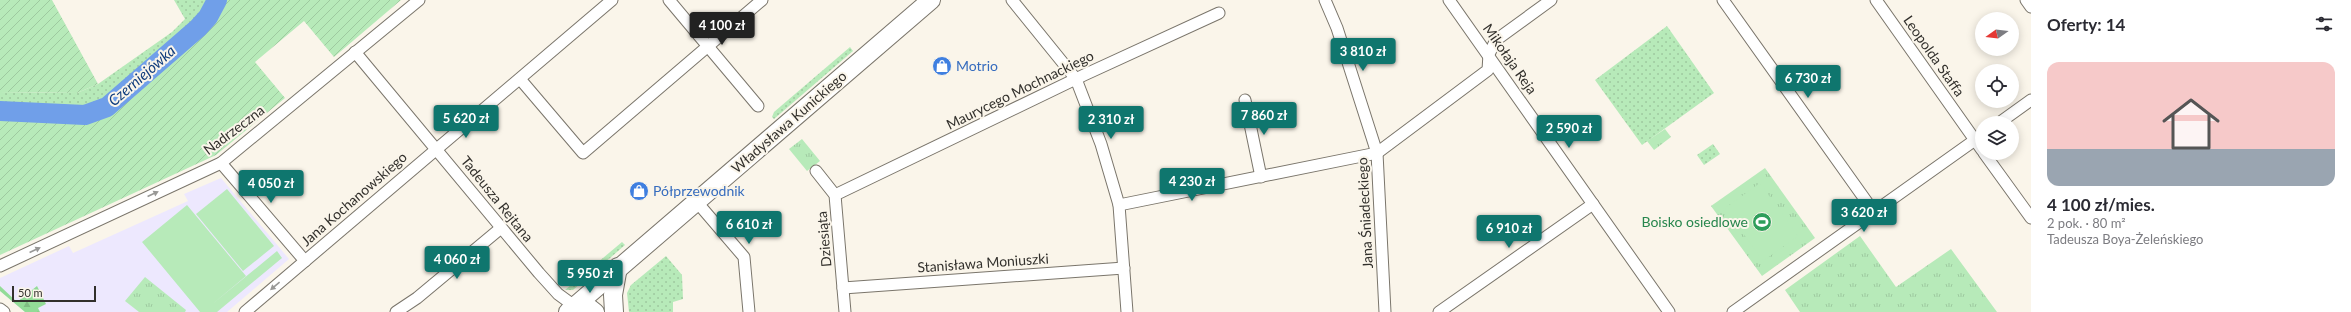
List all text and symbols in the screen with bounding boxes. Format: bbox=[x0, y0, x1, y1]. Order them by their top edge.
pin: 4 100 zł bbox=[681, 12, 763, 46]
street label: Leopolda Staffa bbox=[1900, 12, 1969, 99]
north arrow bbox=[1975, 12, 2019, 56]
map controls bbox=[1975, 12, 2019, 160]
icon: filters bbox=[2313, 13, 2335, 35]
text: Oferty: 14 bbox=[2047, 14, 2125, 35]
text: 4 100 zł bbox=[699, 17, 745, 33]
street label: Mikołaja Reja bbox=[1480, 20, 1541, 97]
pin: 3 810 zł bbox=[1322, 38, 1404, 72]
water label: Czerniejówka bbox=[104, 41, 179, 109]
text: 3 810 zł bbox=[1340, 43, 1386, 59]
street label: Maurycego Mochnackiego bbox=[943, 46, 1096, 133]
shop icon: Motrio bbox=[931, 55, 953, 77]
place label: Motrio bbox=[956, 57, 998, 74]
button: locate bbox=[1975, 64, 2019, 108]
pin: 6 730 zł bbox=[1767, 65, 1849, 99]
street label: Władysława Kunickiego bbox=[728, 67, 850, 176]
text: 6 730 zł bbox=[1785, 70, 1831, 86]
icon: home bbox=[2155, 88, 2227, 160]
street label: Nadrzeczna bbox=[200, 101, 267, 158]
pin: 7 860 zł bbox=[1223, 102, 1305, 136]
pin: 5 620 zł bbox=[425, 105, 507, 139]
pin: 2 310 zł bbox=[1070, 106, 1152, 140]
text: 7 860 zł bbox=[1241, 107, 1287, 123]
text: 5 620 zł bbox=[443, 110, 489, 126]
text: 2 310 zł bbox=[1088, 111, 1134, 127]
pin: 2 590 zł bbox=[1528, 115, 1610, 149]
button: layers bbox=[1975, 116, 2019, 160]
text: 2 590 zł bbox=[1546, 120, 1592, 136]
street label: Jana Kochanowskiego bbox=[297, 148, 410, 249]
street label: Tadeusza Rejtana bbox=[458, 152, 537, 245]
street label: Jana Śniadeckiego bbox=[1353, 157, 1376, 269]
pin: 4 230 zł bbox=[1151, 168, 1233, 202]
pin: 4 050 zł bbox=[230, 170, 312, 204]
text: 4 230 zł bbox=[1169, 173, 1215, 189]
text: 4 050 zł bbox=[248, 175, 294, 191]
shop icon: Półprzewodnik bbox=[628, 180, 650, 202]
place label: Półprzewodnik bbox=[653, 182, 746, 199]
one-way arrow bbox=[147, 191, 159, 197]
text: 4 100 zł/mies. bbox=[2047, 194, 2155, 215]
pin: 3 620 zł bbox=[1823, 199, 1905, 233]
text: 3 620 zł bbox=[1841, 204, 1887, 220]
street label: Dziesiąta bbox=[813, 210, 834, 268]
pin: 6 610 zł bbox=[708, 211, 790, 245]
sports icon: Boisko osiedlowe bbox=[1751, 211, 1773, 233]
place label: Boisko osiedlowe bbox=[1641, 213, 1748, 230]
pin: 6 910 zł bbox=[1468, 215, 1550, 249]
text: 2 pok. · 80 m² bbox=[2047, 215, 2126, 231]
text: 6 610 zł bbox=[726, 216, 772, 232]
text: 6 910 zł bbox=[1486, 220, 1532, 236]
text: Tadeusza Boya-Żeleńskiego bbox=[2047, 231, 2203, 247]
pin: 4 060 zł bbox=[416, 246, 498, 280]
one-way arrow bbox=[30, 247, 41, 253]
street label: Stanisława Moniuszki bbox=[917, 249, 1049, 276]
text: 4 060 zł bbox=[434, 251, 480, 267]
pin: 5 950 zł bbox=[549, 260, 631, 294]
text: 5 950 zł bbox=[567, 265, 613, 281]
one-way arrow bbox=[270, 282, 281, 291]
scale bar bbox=[12, 284, 96, 303]
text: 50 m bbox=[18, 286, 43, 299]

